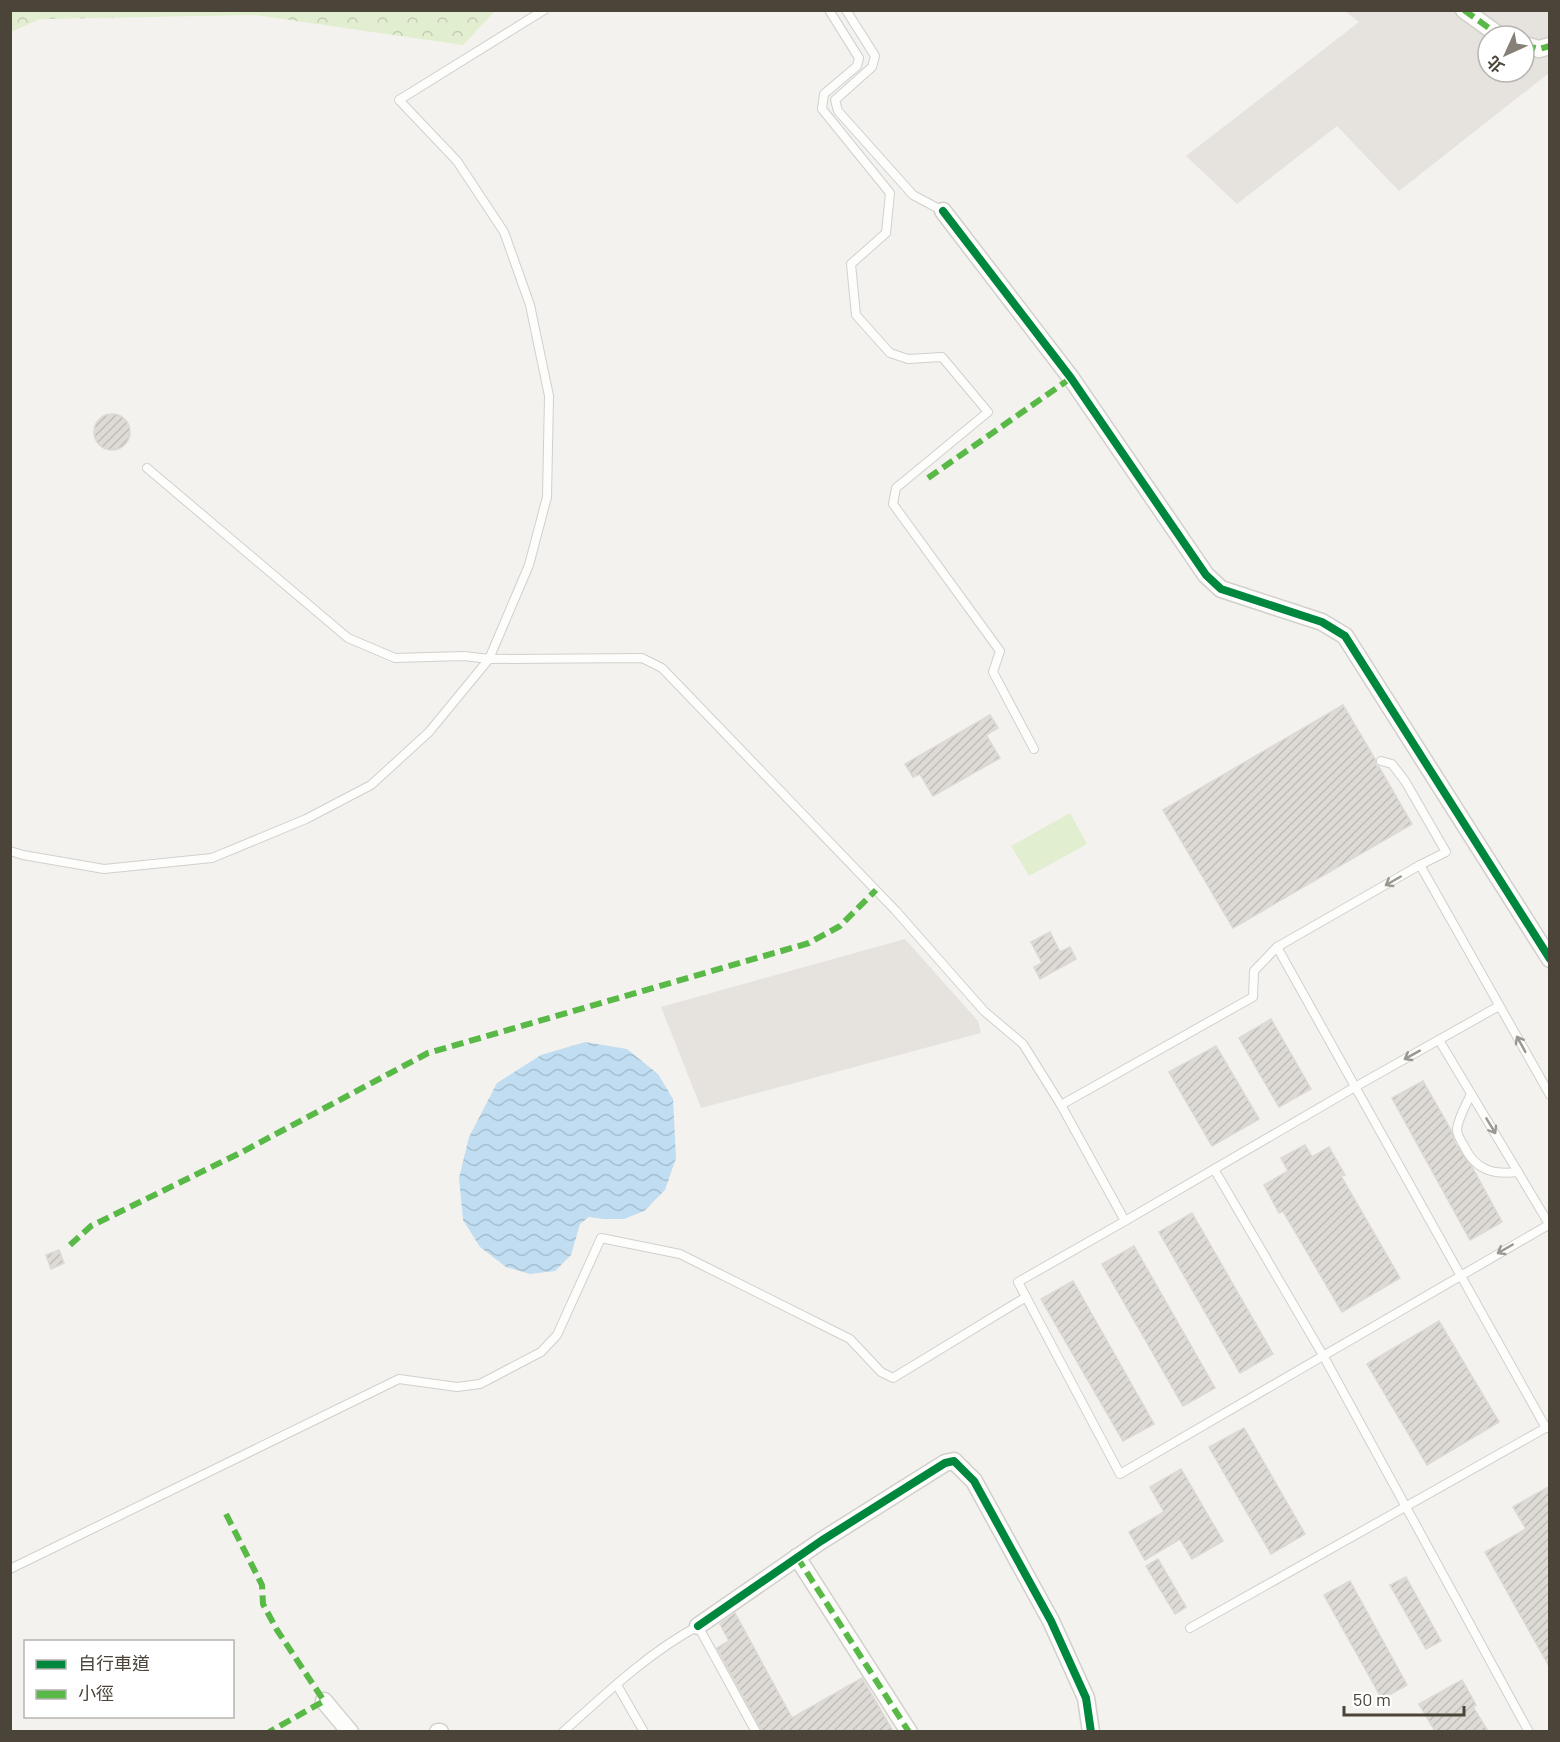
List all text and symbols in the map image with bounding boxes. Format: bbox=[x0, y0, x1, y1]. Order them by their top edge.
north arrow bbox=[1476, 24, 1536, 84]
text: 北 bbox=[1483, 53, 1507, 77]
one-way arrow bbox=[1385, 875, 1402, 887]
one-way arrow bbox=[1515, 1036, 1527, 1053]
one-way arrow bbox=[1404, 1049, 1421, 1061]
one-way arrow bbox=[1485, 1117, 1497, 1134]
one-way arrow bbox=[1497, 1244, 1514, 1256]
legend bbox=[24, 1640, 234, 1718]
text: 自行車道 bbox=[78, 1652, 150, 1674]
scale bar bbox=[1344, 1679, 1464, 1717]
text: 小徑 bbox=[78, 1682, 114, 1704]
text: 50 m bbox=[1353, 1688, 1391, 1710]

